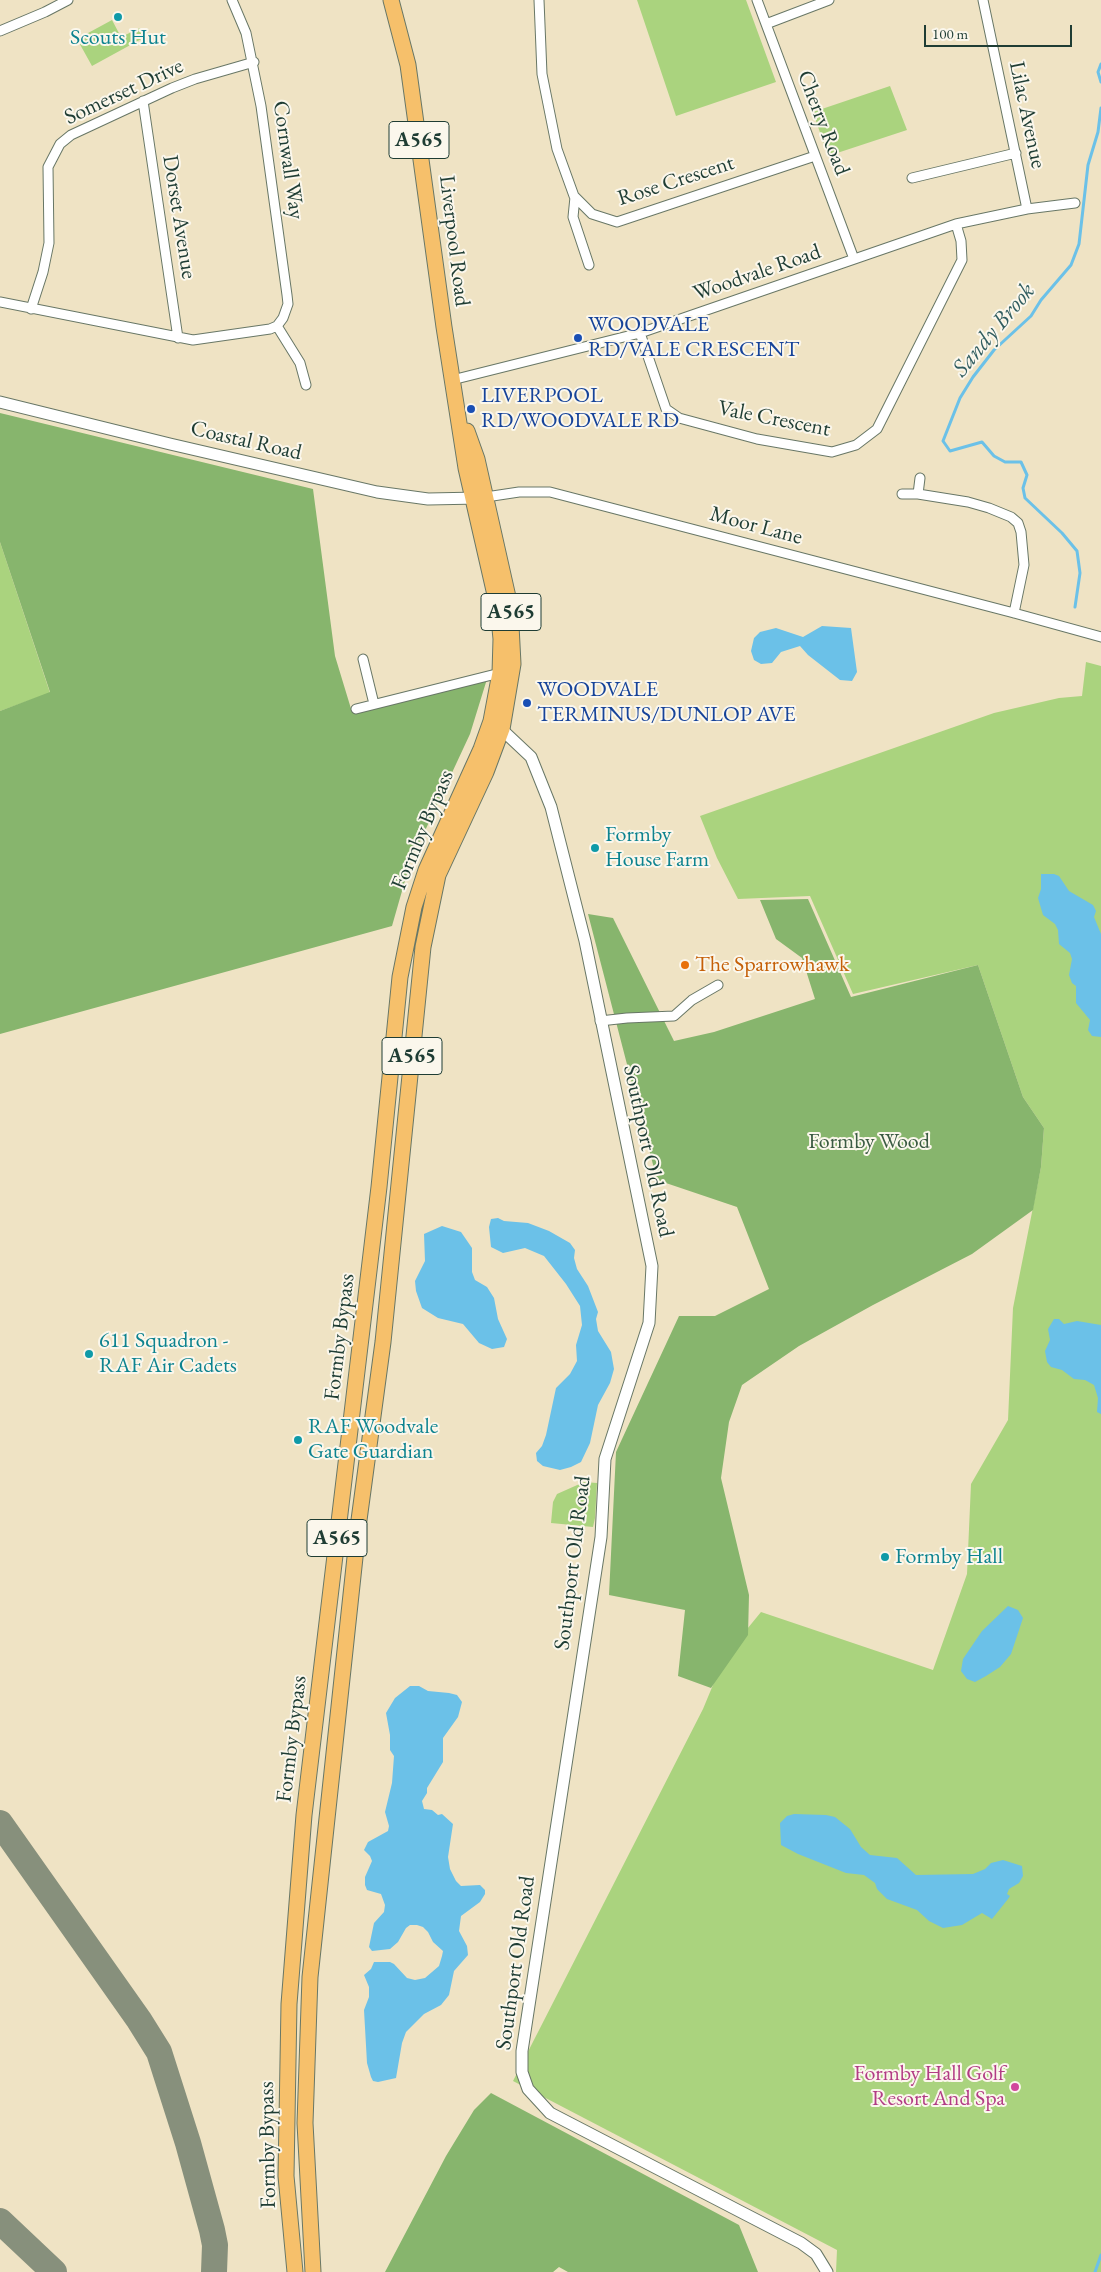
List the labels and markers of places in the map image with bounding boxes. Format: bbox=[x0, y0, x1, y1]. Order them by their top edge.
marker: Scouts Hut bbox=[112, 11, 124, 23]
place label: Scouts Hut bbox=[70, 25, 166, 51]
place label: WOODVALE RD/VALE CRESCENT bbox=[588, 312, 799, 364]
marker: WOODVALE RD/VALE CRESCENT bbox=[572, 332, 584, 344]
place label: LIVERPOOL RD/WOODVALE RD bbox=[481, 383, 679, 434]
marker: LIVERPOOL RD/WOODVALE RD bbox=[465, 403, 477, 415]
place label: WOODVALE TERMINUS/DUNLOP AVE bbox=[537, 677, 796, 728]
marker: WOODVALE TERMINUS/DUNLOP AVE bbox=[521, 697, 533, 709]
place label: Formby House Farm bbox=[605, 822, 709, 874]
marker: Formby House Farm bbox=[589, 842, 601, 854]
place label: The Sparrowhawk bbox=[695, 952, 849, 978]
marker: The Sparrowhawk bbox=[679, 959, 691, 971]
place label: 611 Squadron - RAF Air Cadets bbox=[99, 1328, 237, 1380]
marker: 611 Squadron - RAF Air Cadets bbox=[83, 1348, 95, 1360]
place label: RAF Woodvale Gate Guardian bbox=[308, 1414, 438, 1465]
marker: RAF Woodvale Gate Guardian bbox=[292, 1434, 304, 1446]
place label: Formby Hall bbox=[895, 1544, 1003, 1570]
marker: Formby Hall bbox=[879, 1551, 891, 1563]
place label: Formby Hall Golf Resort And Spa bbox=[854, 2061, 1005, 2112]
marker: Formby Hall Golf Resort And Spa bbox=[1009, 2081, 1021, 2093]

